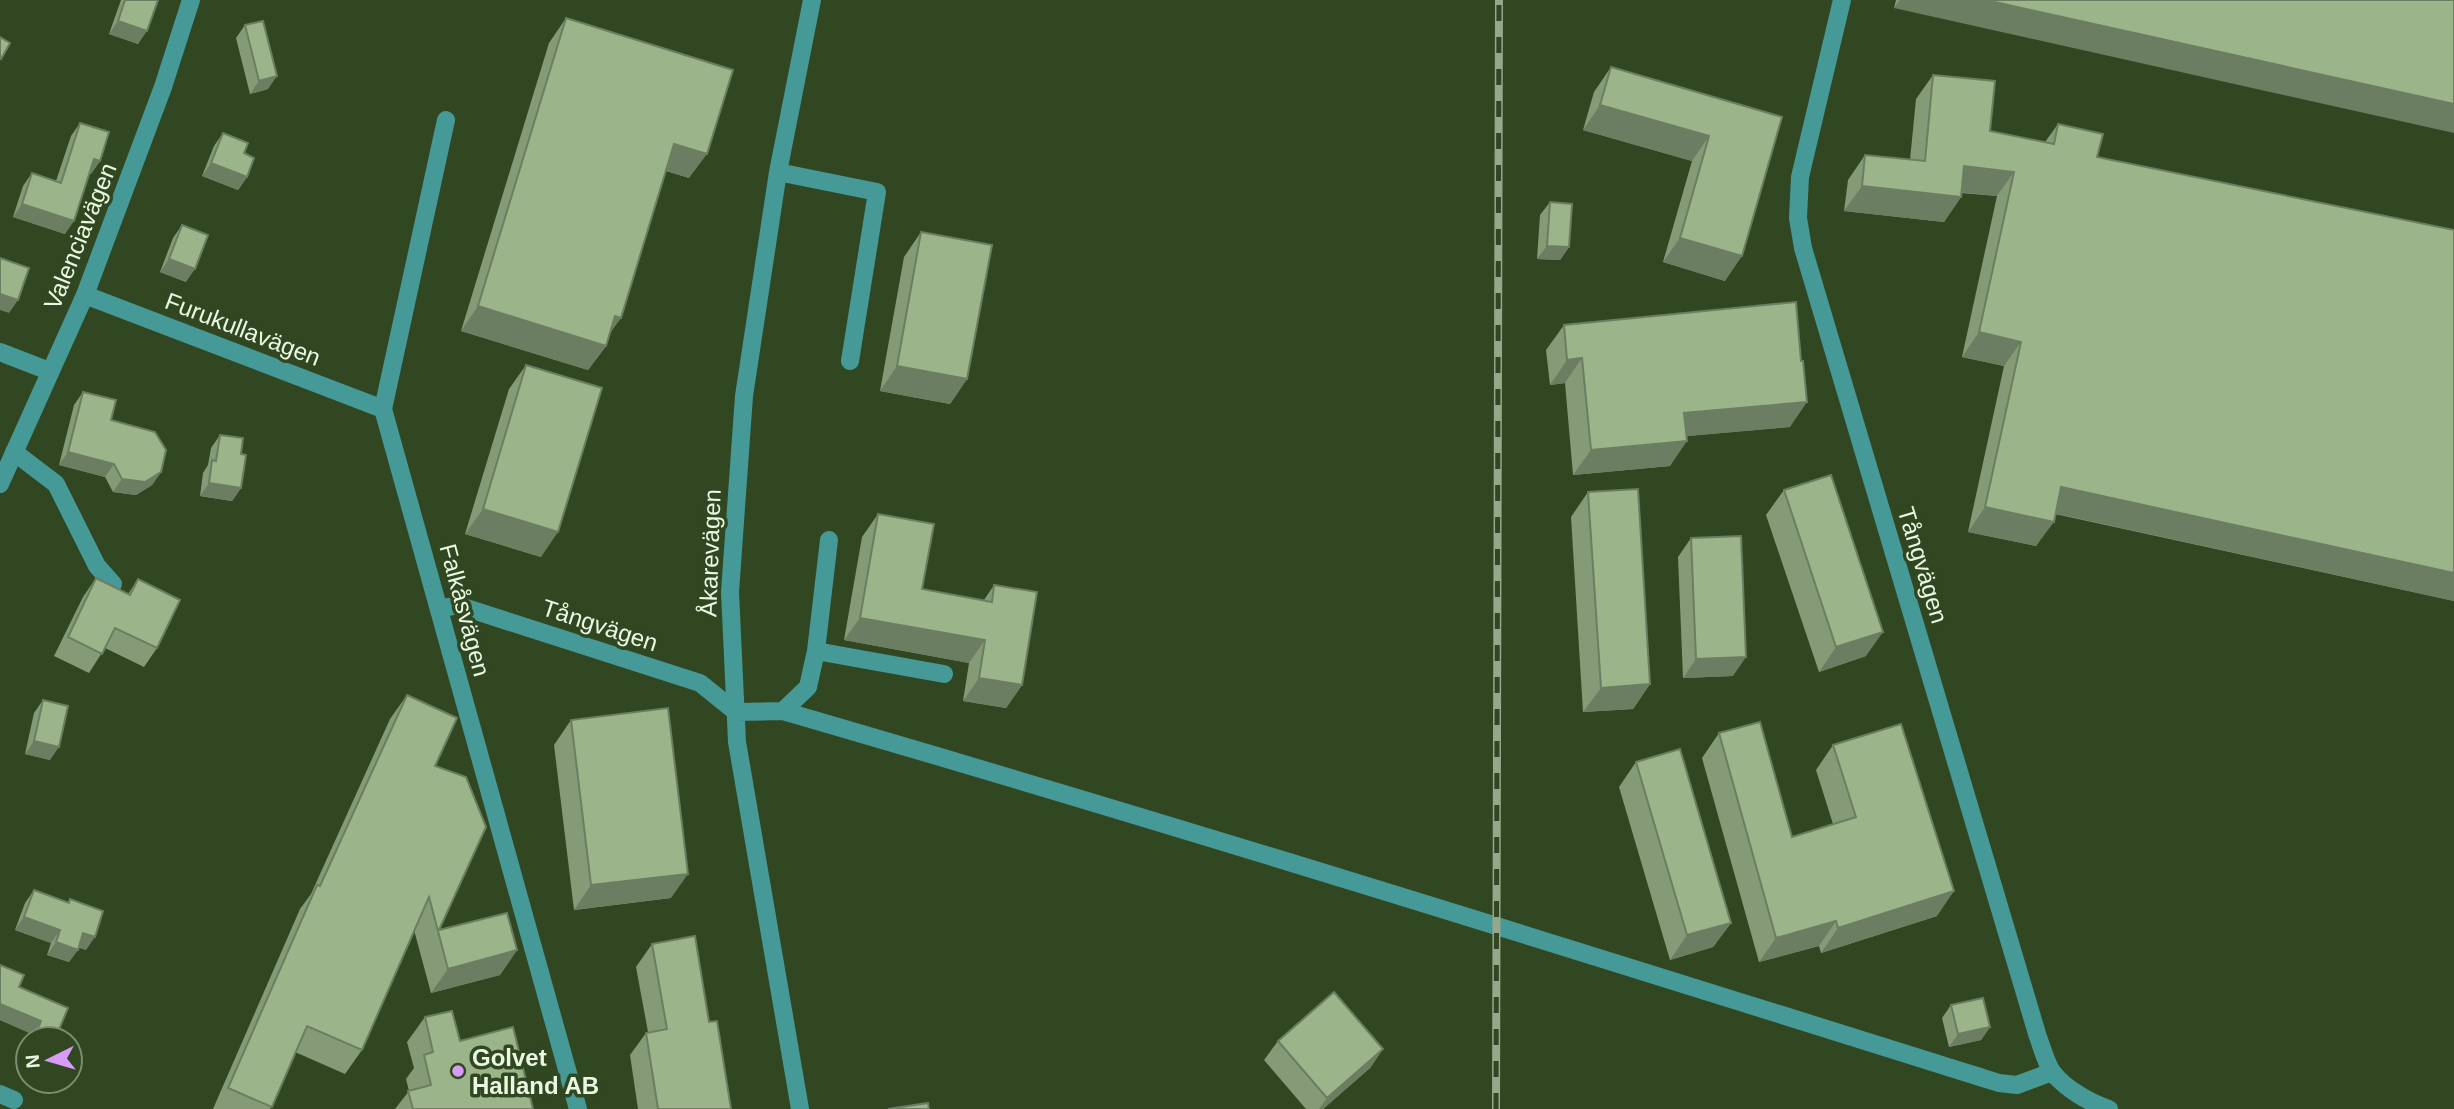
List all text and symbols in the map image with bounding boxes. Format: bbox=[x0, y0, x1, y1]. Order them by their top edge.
street label: Valenciavägen bbox=[38, 159, 122, 313]
street label: Furukullavägen bbox=[162, 287, 324, 371]
street label: Åkarevägen bbox=[694, 489, 726, 617]
street label: Tångvägen bbox=[1893, 504, 1953, 626]
street label: Falkåsvägen bbox=[434, 541, 496, 679]
street label: Tångvägen bbox=[539, 594, 661, 656]
north arrow bbox=[14, 1025, 84, 1095]
place label: Golvet Halland AB bbox=[472, 1044, 599, 1099]
text: N bbox=[22, 1054, 44, 1069]
marker: Golvet Halland AB bbox=[450, 1063, 466, 1079]

